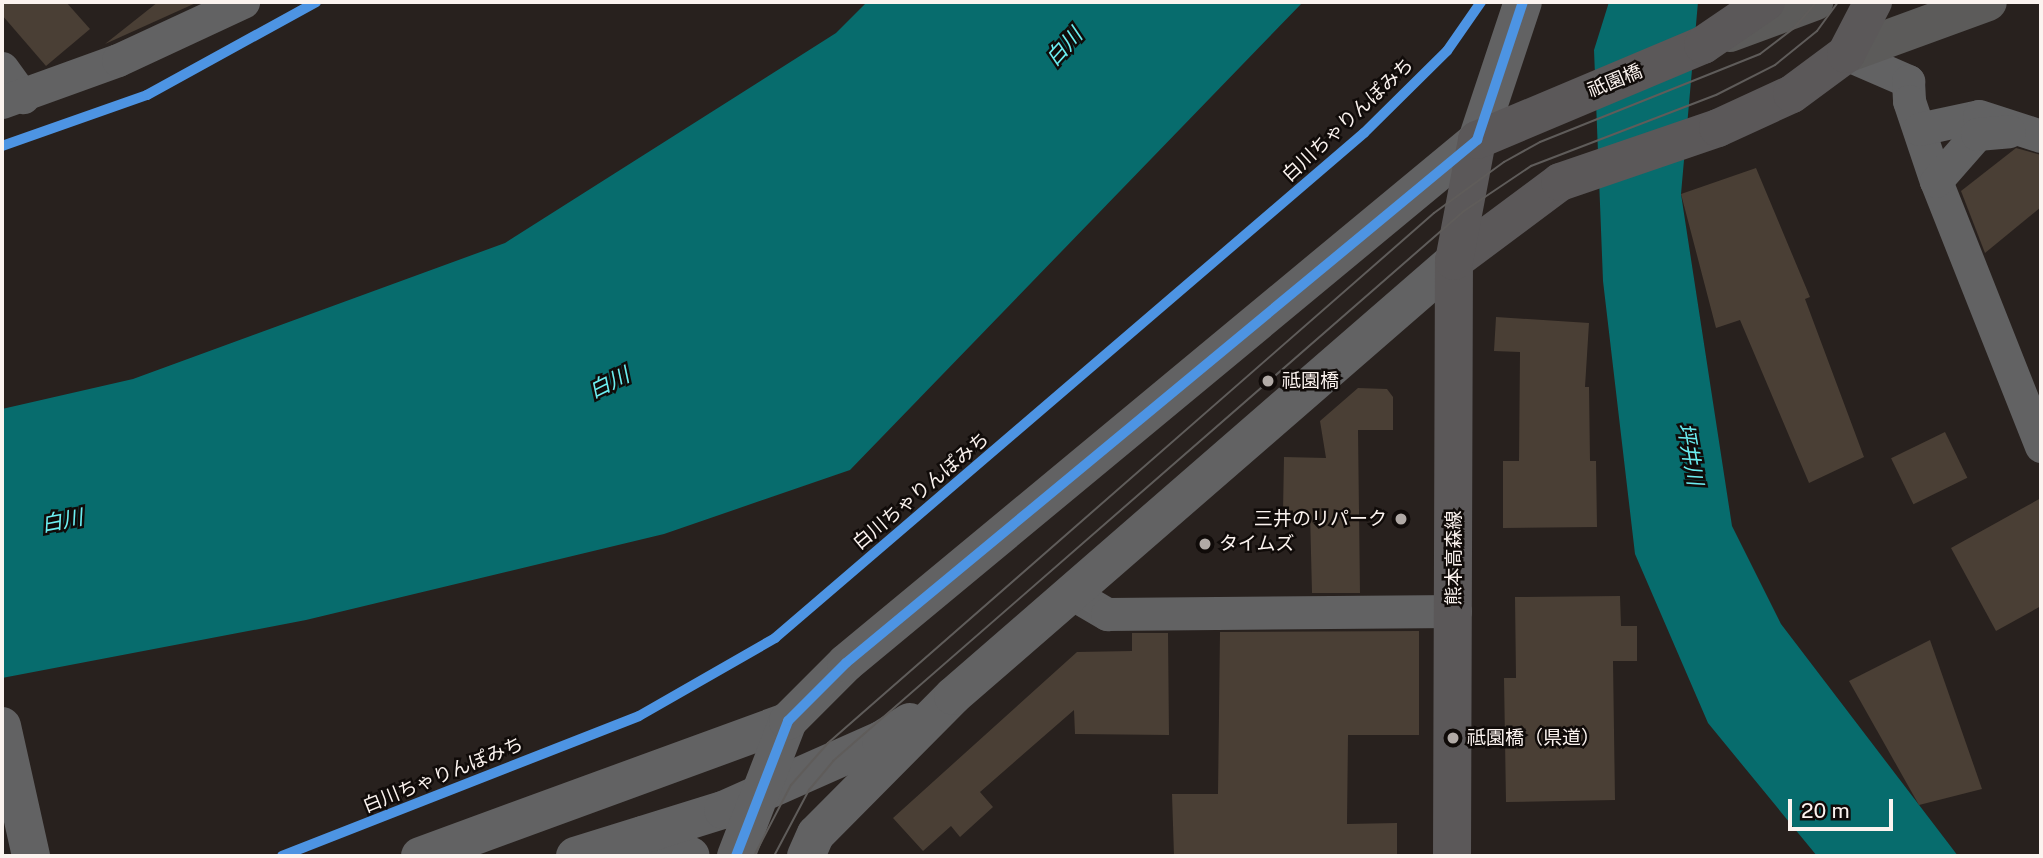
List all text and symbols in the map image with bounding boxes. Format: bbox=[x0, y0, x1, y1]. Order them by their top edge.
water label: 白川 bbox=[1041, 23, 1087, 71]
street label: 白川ちゃりんぽみち bbox=[1278, 53, 1418, 187]
street label: 祇園橋 bbox=[1584, 60, 1646, 102]
water label: 白川 bbox=[585, 362, 633, 404]
place label: 祗園橋 bbox=[1282, 370, 1339, 392]
marker: 祗園橋 bbox=[1260, 373, 1276, 389]
water label: 坪井川 bbox=[1672, 421, 1708, 487]
street label: 白川ちゃりんぽみち bbox=[848, 427, 994, 555]
water label: 白川 bbox=[39, 505, 85, 537]
place label: 三井のリパーク bbox=[1254, 508, 1387, 530]
marker: 三井のリパーク bbox=[1393, 511, 1409, 527]
street label: 熊本高森線 bbox=[1443, 511, 1465, 605]
place label: タイムズ bbox=[1219, 533, 1295, 555]
marker: タイムズ bbox=[1197, 536, 1213, 552]
place label: 祗園橋（県道） bbox=[1467, 727, 1600, 749]
marker: 祗園橋（県道） bbox=[1445, 730, 1461, 746]
street label: 白川ちゃりんぽみち bbox=[359, 732, 527, 818]
scale bar bbox=[1791, 784, 1896, 828]
text: 20 m bbox=[1801, 798, 1850, 823]

